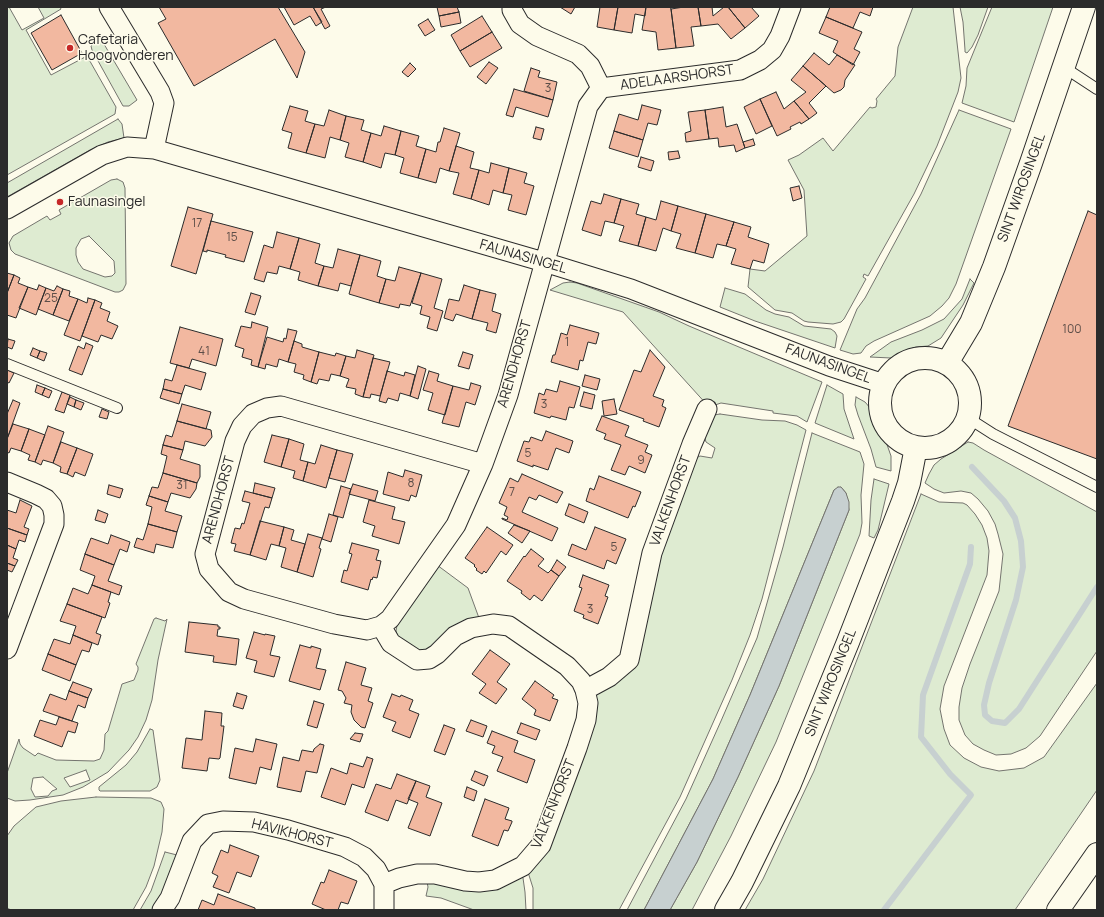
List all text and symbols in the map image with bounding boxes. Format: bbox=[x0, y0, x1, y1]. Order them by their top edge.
place label: Cafetaria Hoogvonderen bbox=[78, 32, 173, 64]
marker: Cafetaria Hoogvonderen bbox=[65, 43, 75, 53]
street label: ADELAARSHORST bbox=[619, 62, 735, 94]
house number: 3 bbox=[545, 82, 551, 96]
street label: SINT WIROSINGEL bbox=[995, 131, 1049, 245]
place label: Faunasingel bbox=[68, 194, 146, 210]
marker: Faunasingel bbox=[55, 197, 65, 207]
house number: 17 bbox=[192, 217, 202, 231]
house number: 15 bbox=[226, 231, 238, 245]
street label: FAUNASINGEL bbox=[477, 237, 569, 277]
house number: 25 bbox=[44, 292, 58, 306]
street label: ARENDHORST bbox=[494, 318, 536, 410]
house number: 100 bbox=[1062, 323, 1082, 337]
house number: 1 bbox=[565, 336, 569, 350]
street label: FAUNASINGEL bbox=[783, 341, 873, 387]
house number: 41 bbox=[198, 345, 210, 359]
house number: 3 bbox=[541, 398, 547, 412]
house number: 5 bbox=[525, 447, 531, 461]
street label: ARENDHORST bbox=[199, 454, 239, 546]
house number: 9 bbox=[637, 454, 645, 468]
street label: VALKENHORST bbox=[647, 454, 695, 548]
house number: 8 bbox=[408, 477, 414, 491]
house number: 31 bbox=[176, 479, 188, 493]
house number: 7 bbox=[509, 486, 515, 500]
house number: 5 bbox=[611, 541, 617, 555]
house number: 3 bbox=[587, 603, 593, 617]
street label: SINT WIROSINGEL bbox=[802, 627, 860, 739]
street label: VALKENHORST bbox=[528, 757, 580, 851]
street label: HAVIKHORST bbox=[250, 816, 334, 852]

